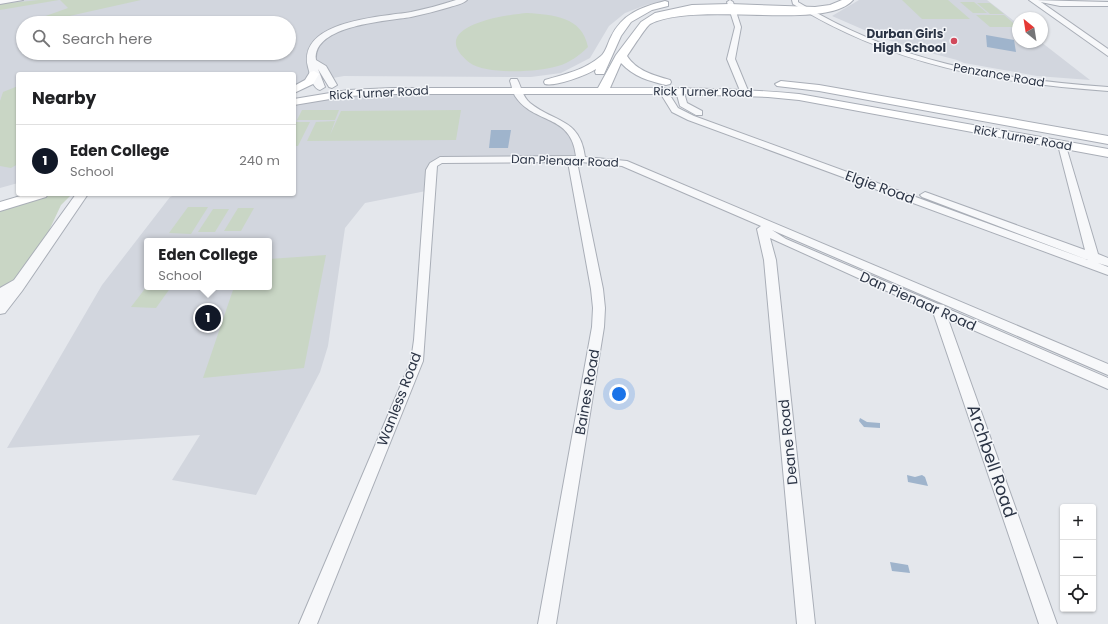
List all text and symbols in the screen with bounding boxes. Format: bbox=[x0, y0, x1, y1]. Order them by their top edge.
north arrow bbox=[1012, 12, 1048, 48]
search box bbox=[16, 16, 296, 60]
place label: Durban Girls' High School bbox=[866, 25, 946, 56]
icon: search bbox=[30, 27, 52, 49]
text: Search here bbox=[62, 28, 152, 49]
marker: Durban Girls' High School bbox=[949, 36, 959, 46]
street label: Penzance Road bbox=[952, 58, 1046, 91]
street label: Rick Turner Road bbox=[329, 81, 429, 104]
street label: Rick Turner Road bbox=[653, 82, 753, 101]
text: Nearby bbox=[32, 86, 96, 110]
street label: Rick Turner Road bbox=[973, 120, 1074, 155]
text: Eden College bbox=[70, 140, 169, 161]
street label: Dan Pienaar Road bbox=[511, 150, 619, 171]
text: 1 bbox=[43, 151, 47, 170]
text: 240 m bbox=[239, 151, 280, 170]
text: School bbox=[70, 162, 114, 181]
street label: Elgie Road bbox=[843, 165, 917, 209]
popup bbox=[144, 238, 272, 290]
text: Eden College bbox=[158, 244, 258, 265]
text: School bbox=[158, 266, 202, 285]
street label: Dan Pienaar Road bbox=[857, 266, 979, 336]
pin: 1 bbox=[195, 303, 221, 333]
street label: Baines Road bbox=[570, 348, 604, 436]
street label: Wanless Road bbox=[372, 349, 426, 449]
your location bbox=[609, 384, 629, 404]
street label: Deane Road bbox=[774, 398, 802, 486]
street label: Archbell Road bbox=[961, 401, 1023, 521]
map controls bbox=[1060, 504, 1096, 612]
button: + bbox=[1060, 504, 1096, 540]
button: − bbox=[1060, 540, 1096, 576]
button: locate bbox=[1060, 576, 1096, 612]

